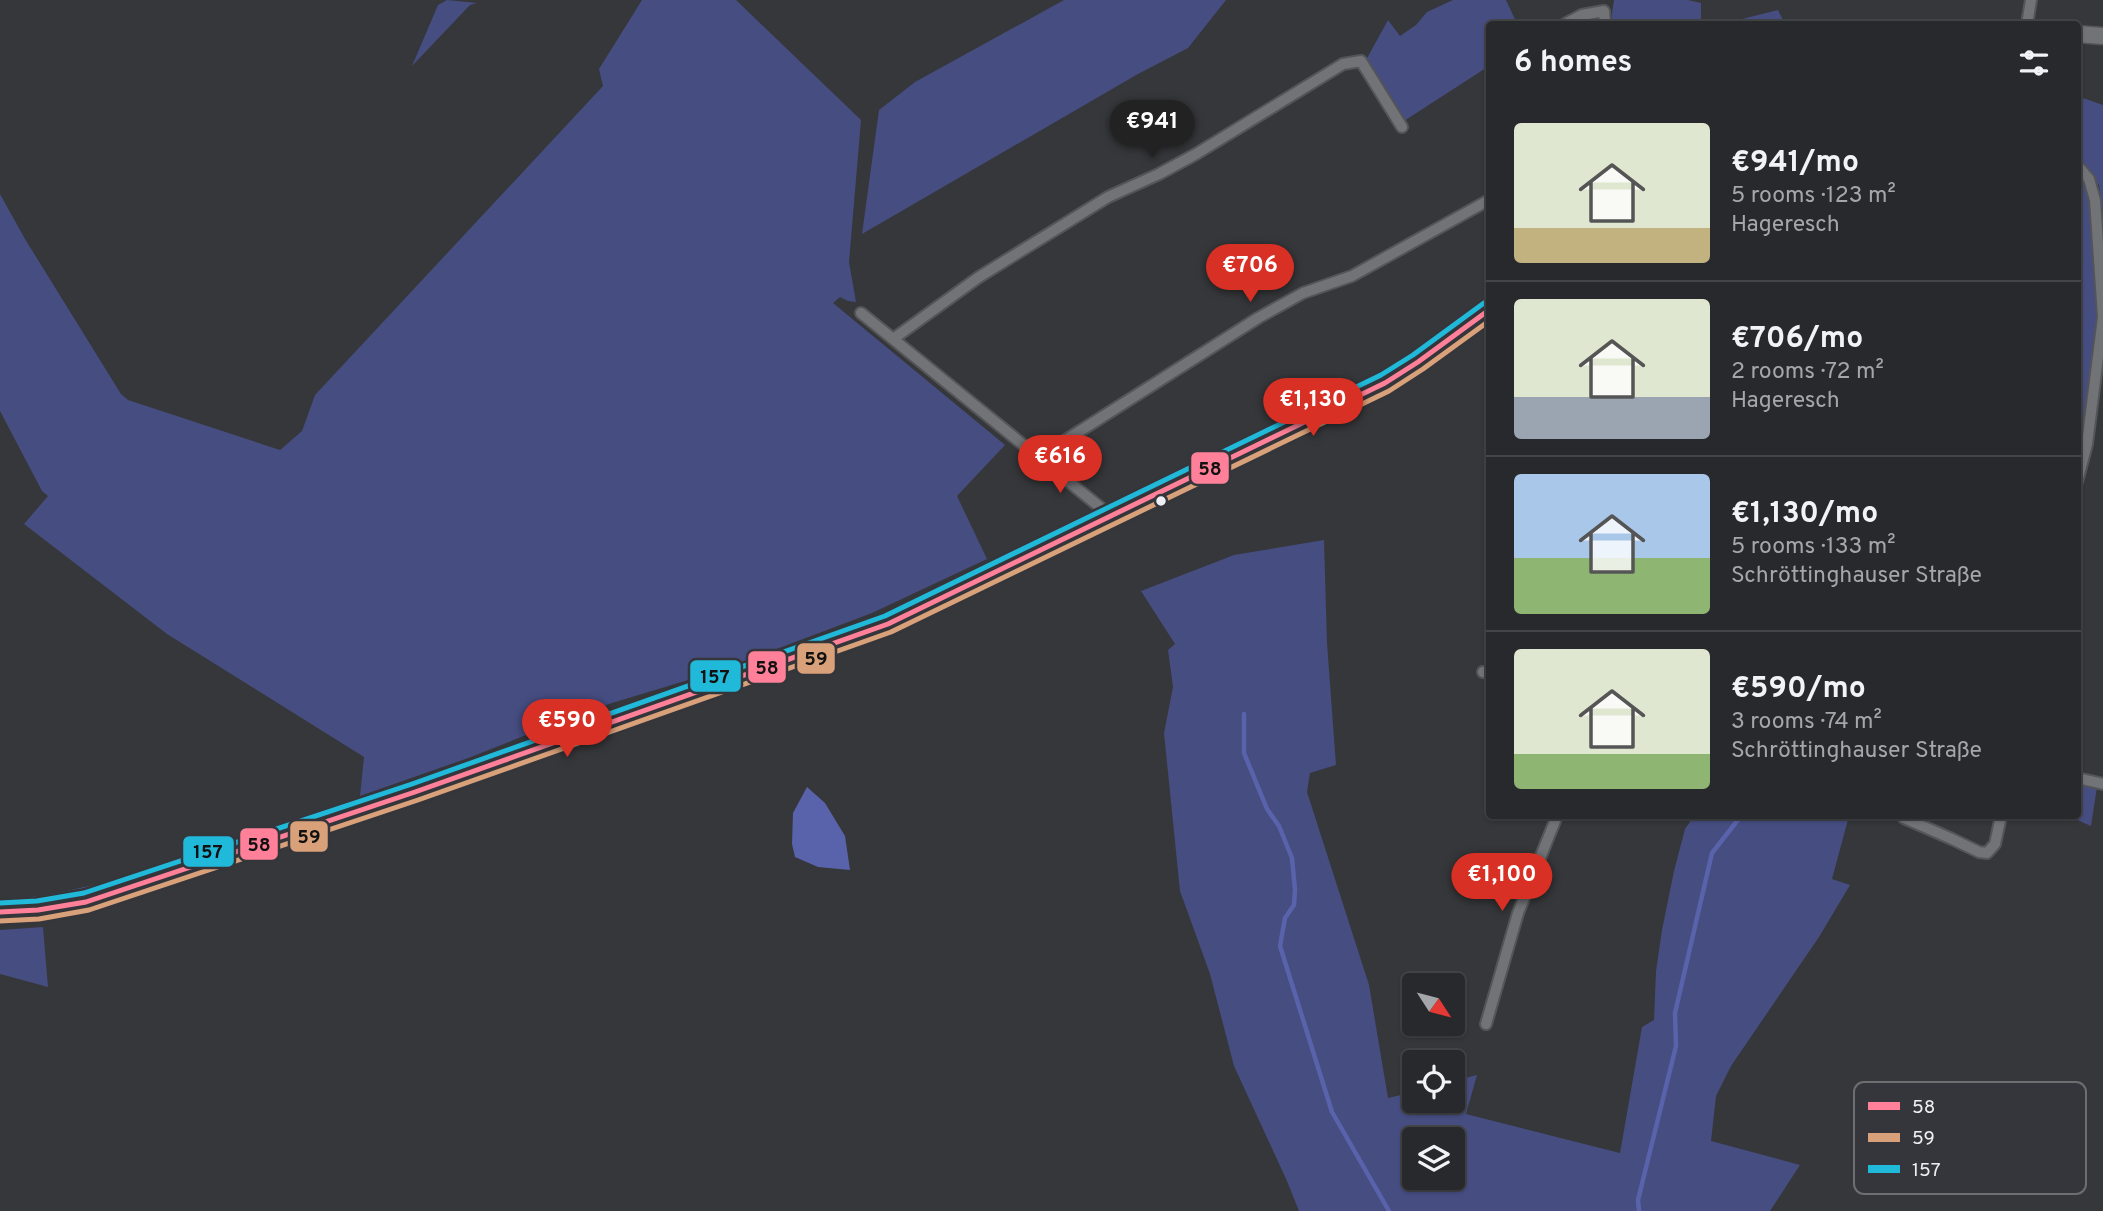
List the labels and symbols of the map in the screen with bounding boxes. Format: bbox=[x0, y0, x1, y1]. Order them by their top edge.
pin: €941 bbox=[1111, 100, 1193, 160]
pin: €706 bbox=[1209, 244, 1291, 304]
pin: €1,130 bbox=[1256, 378, 1370, 438]
pin: €616 bbox=[1019, 435, 1101, 495]
line badge: 58 bbox=[1190, 451, 1230, 485]
text: 58 bbox=[1198, 458, 1222, 482]
unlabelled marker bbox=[1154, 494, 1168, 508]
line badge: 59 bbox=[796, 642, 836, 675]
text: 59 bbox=[804, 648, 828, 672]
line badge: 58 bbox=[747, 650, 787, 684]
text: 58 bbox=[755, 657, 779, 681]
line badge: 157 bbox=[689, 659, 742, 693]
text: 157 bbox=[700, 666, 730, 690]
pin: €590 bbox=[526, 700, 608, 759]
line badge: 59 bbox=[289, 820, 329, 853]
text: 59 bbox=[297, 826, 321, 850]
line badge: 58 bbox=[239, 827, 279, 861]
text: 58 bbox=[247, 834, 271, 858]
line badge: 157 bbox=[182, 835, 235, 868]
text: 157 bbox=[193, 841, 223, 865]
pin: €1,100 bbox=[1445, 853, 1559, 913]
north arrow bbox=[1402, 973, 1465, 1036]
legend bbox=[1854, 1082, 2086, 1194]
text: 58 bbox=[1912, 1096, 1935, 1120]
text: 59 bbox=[1912, 1127, 1935, 1151]
text: 157 bbox=[1912, 1159, 1941, 1183]

